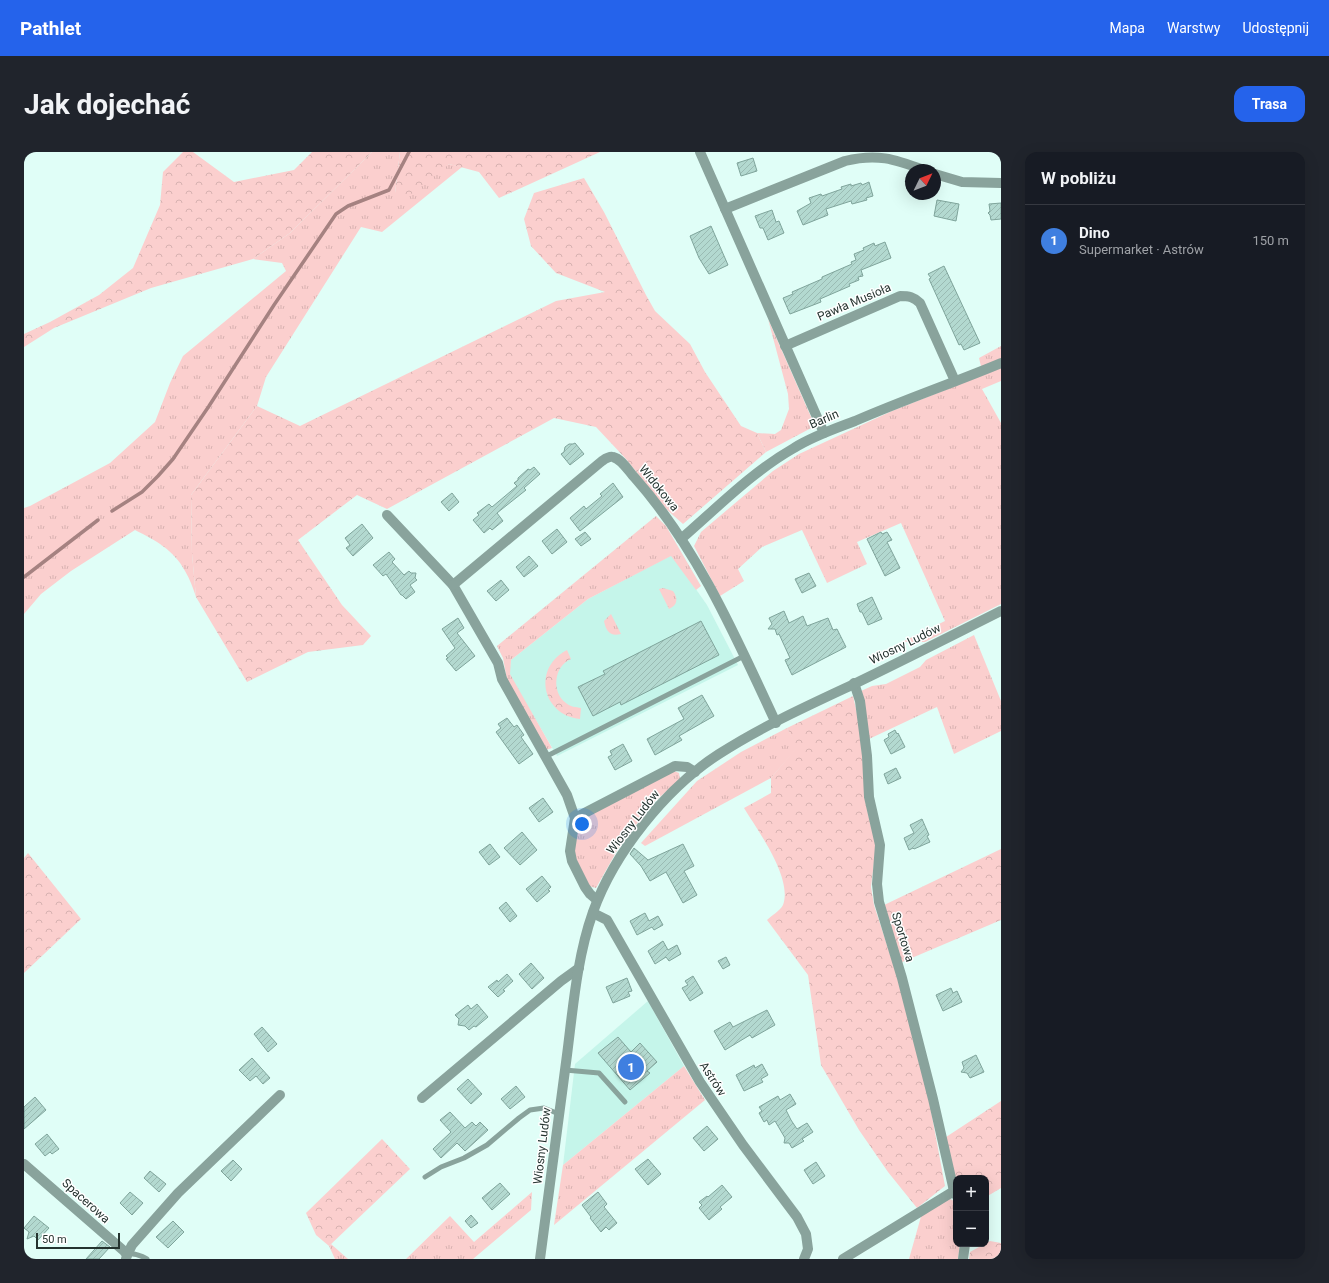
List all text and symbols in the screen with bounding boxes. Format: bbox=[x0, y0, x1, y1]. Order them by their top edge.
text: Pathlet bbox=[20, 17, 81, 40]
text: Mapa bbox=[1110, 20, 1145, 36]
text: Warstwy bbox=[1167, 20, 1220, 36]
text: Udostępnij bbox=[1242, 20, 1309, 36]
button: Trasa bbox=[1234, 86, 1305, 122]
text: Jak dojechać bbox=[24, 88, 190, 121]
north arrow bbox=[905, 164, 941, 200]
text: W pobliżu bbox=[1041, 168, 1116, 188]
text: Dino bbox=[1079, 224, 1110, 242]
text: 1 bbox=[1050, 233, 1058, 248]
text: 150 m bbox=[1252, 233, 1289, 248]
text: Supermarket · Astrów bbox=[1079, 242, 1204, 257]
street label: Pawła Musioła bbox=[815, 280, 893, 324]
street label: Barlin bbox=[807, 407, 841, 431]
street label: Widokowa bbox=[636, 462, 682, 514]
street label: Wiosny Ludów bbox=[867, 621, 943, 667]
street label: Wiosny Ludów bbox=[604, 787, 662, 857]
your location bbox=[572, 814, 592, 834]
street label: Sportowa bbox=[889, 910, 917, 964]
pin: 1 bbox=[618, 1052, 644, 1082]
street label: Astrów bbox=[697, 1059, 729, 1099]
street label: Wiosny Ludów bbox=[530, 1107, 554, 1185]
map controls bbox=[953, 1175, 989, 1247]
button: + bbox=[953, 1175, 989, 1211]
street label: Spacerowa bbox=[59, 1176, 113, 1226]
button: − bbox=[953, 1211, 989, 1247]
scale bar bbox=[36, 1231, 120, 1250]
text: 50 m bbox=[42, 1233, 67, 1246]

